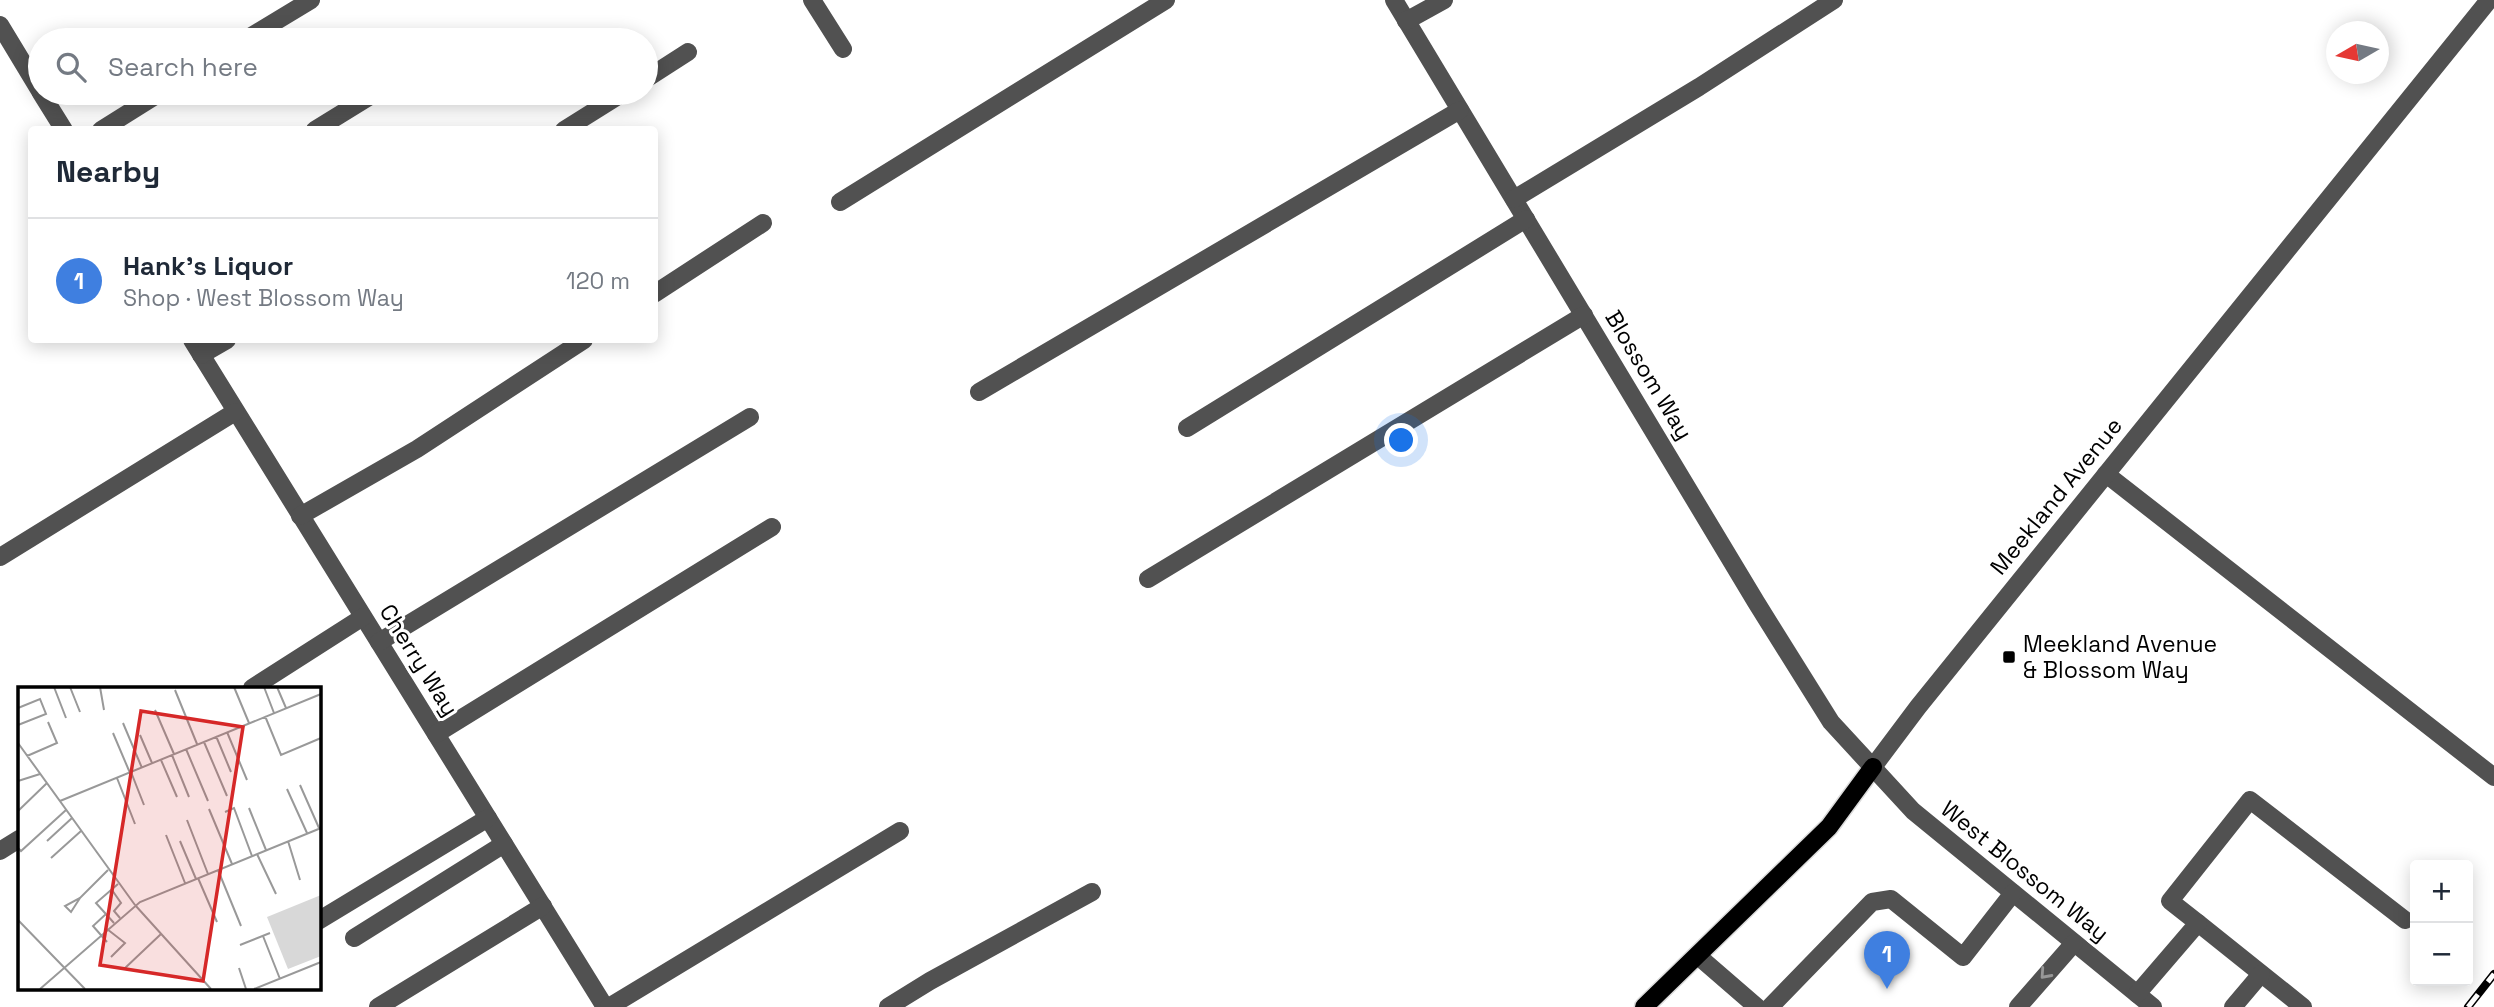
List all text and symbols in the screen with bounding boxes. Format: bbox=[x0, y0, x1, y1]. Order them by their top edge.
north arrow bbox=[2326, 21, 2389, 84]
search box bbox=[28, 28, 658, 105]
icon: search bbox=[52, 48, 90, 86]
text: Search here bbox=[108, 50, 258, 84]
text: Nearby bbox=[56, 152, 160, 191]
text: Hank's Liquor bbox=[123, 249, 293, 283]
text: 1 bbox=[74, 266, 84, 296]
text: 120 m bbox=[566, 266, 630, 296]
text: Shop · West Blossom Way bbox=[123, 283, 404, 313]
street label: Blossom Way bbox=[1599, 305, 1699, 445]
street label: Meekland Avenue bbox=[1983, 411, 2129, 581]
your location bbox=[1384, 423, 1418, 457]
street label: Cherry Way bbox=[373, 598, 465, 722]
place label: Meekland Avenue & Blossom Way bbox=[2023, 629, 2217, 685]
marker: Meekland Avenue & Blossom Way bbox=[2001, 649, 2017, 665]
inset map bbox=[18, 687, 320, 990]
street label: West Blossom Way bbox=[1935, 794, 2115, 948]
map controls bbox=[2410, 860, 2473, 986]
button: + bbox=[2410, 860, 2473, 923]
button: − bbox=[2410, 923, 2473, 986]
pin: 1 bbox=[1864, 931, 1910, 989]
one-way arrow bbox=[2041, 966, 2053, 979]

